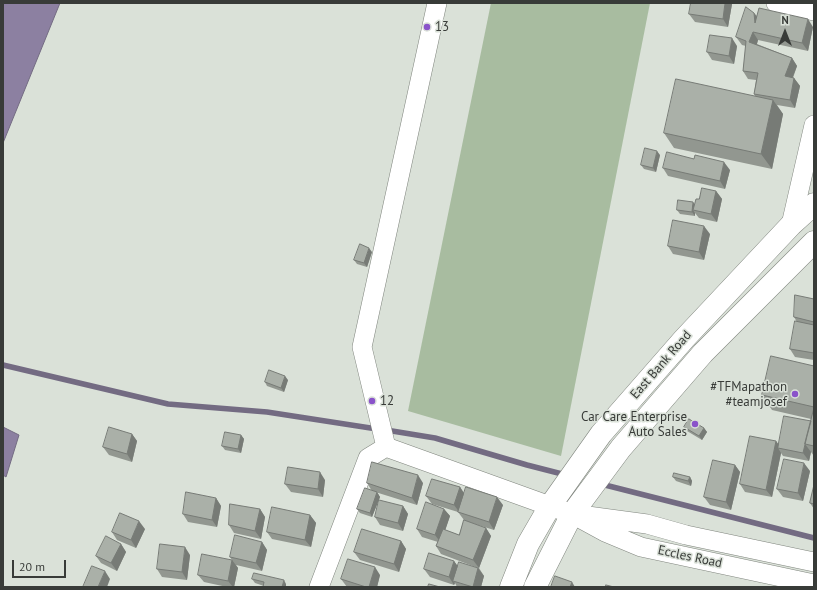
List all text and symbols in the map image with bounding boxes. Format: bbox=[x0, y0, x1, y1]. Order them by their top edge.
north arrow bbox=[765, 12, 805, 52]
text: N bbox=[781, 13, 789, 27]
place label: 13 bbox=[435, 19, 449, 35]
marker: 13 bbox=[422, 22, 432, 32]
street label: East Bank Road bbox=[627, 328, 695, 402]
place label: #TFMapathon #teamjosef bbox=[710, 379, 787, 410]
marker: #TFMapathon #teamjosef bbox=[790, 389, 800, 399]
place label: 12 bbox=[380, 393, 394, 409]
marker: 12 bbox=[367, 396, 377, 406]
place label: Car Care Enterprise Auto Sales bbox=[581, 409, 687, 440]
marker: Car Care Enterprise Auto Sales bbox=[690, 419, 700, 429]
street label: Eccles Road bbox=[656, 543, 724, 571]
scale bar bbox=[14, 552, 68, 578]
text: 20 m bbox=[19, 559, 45, 574]

